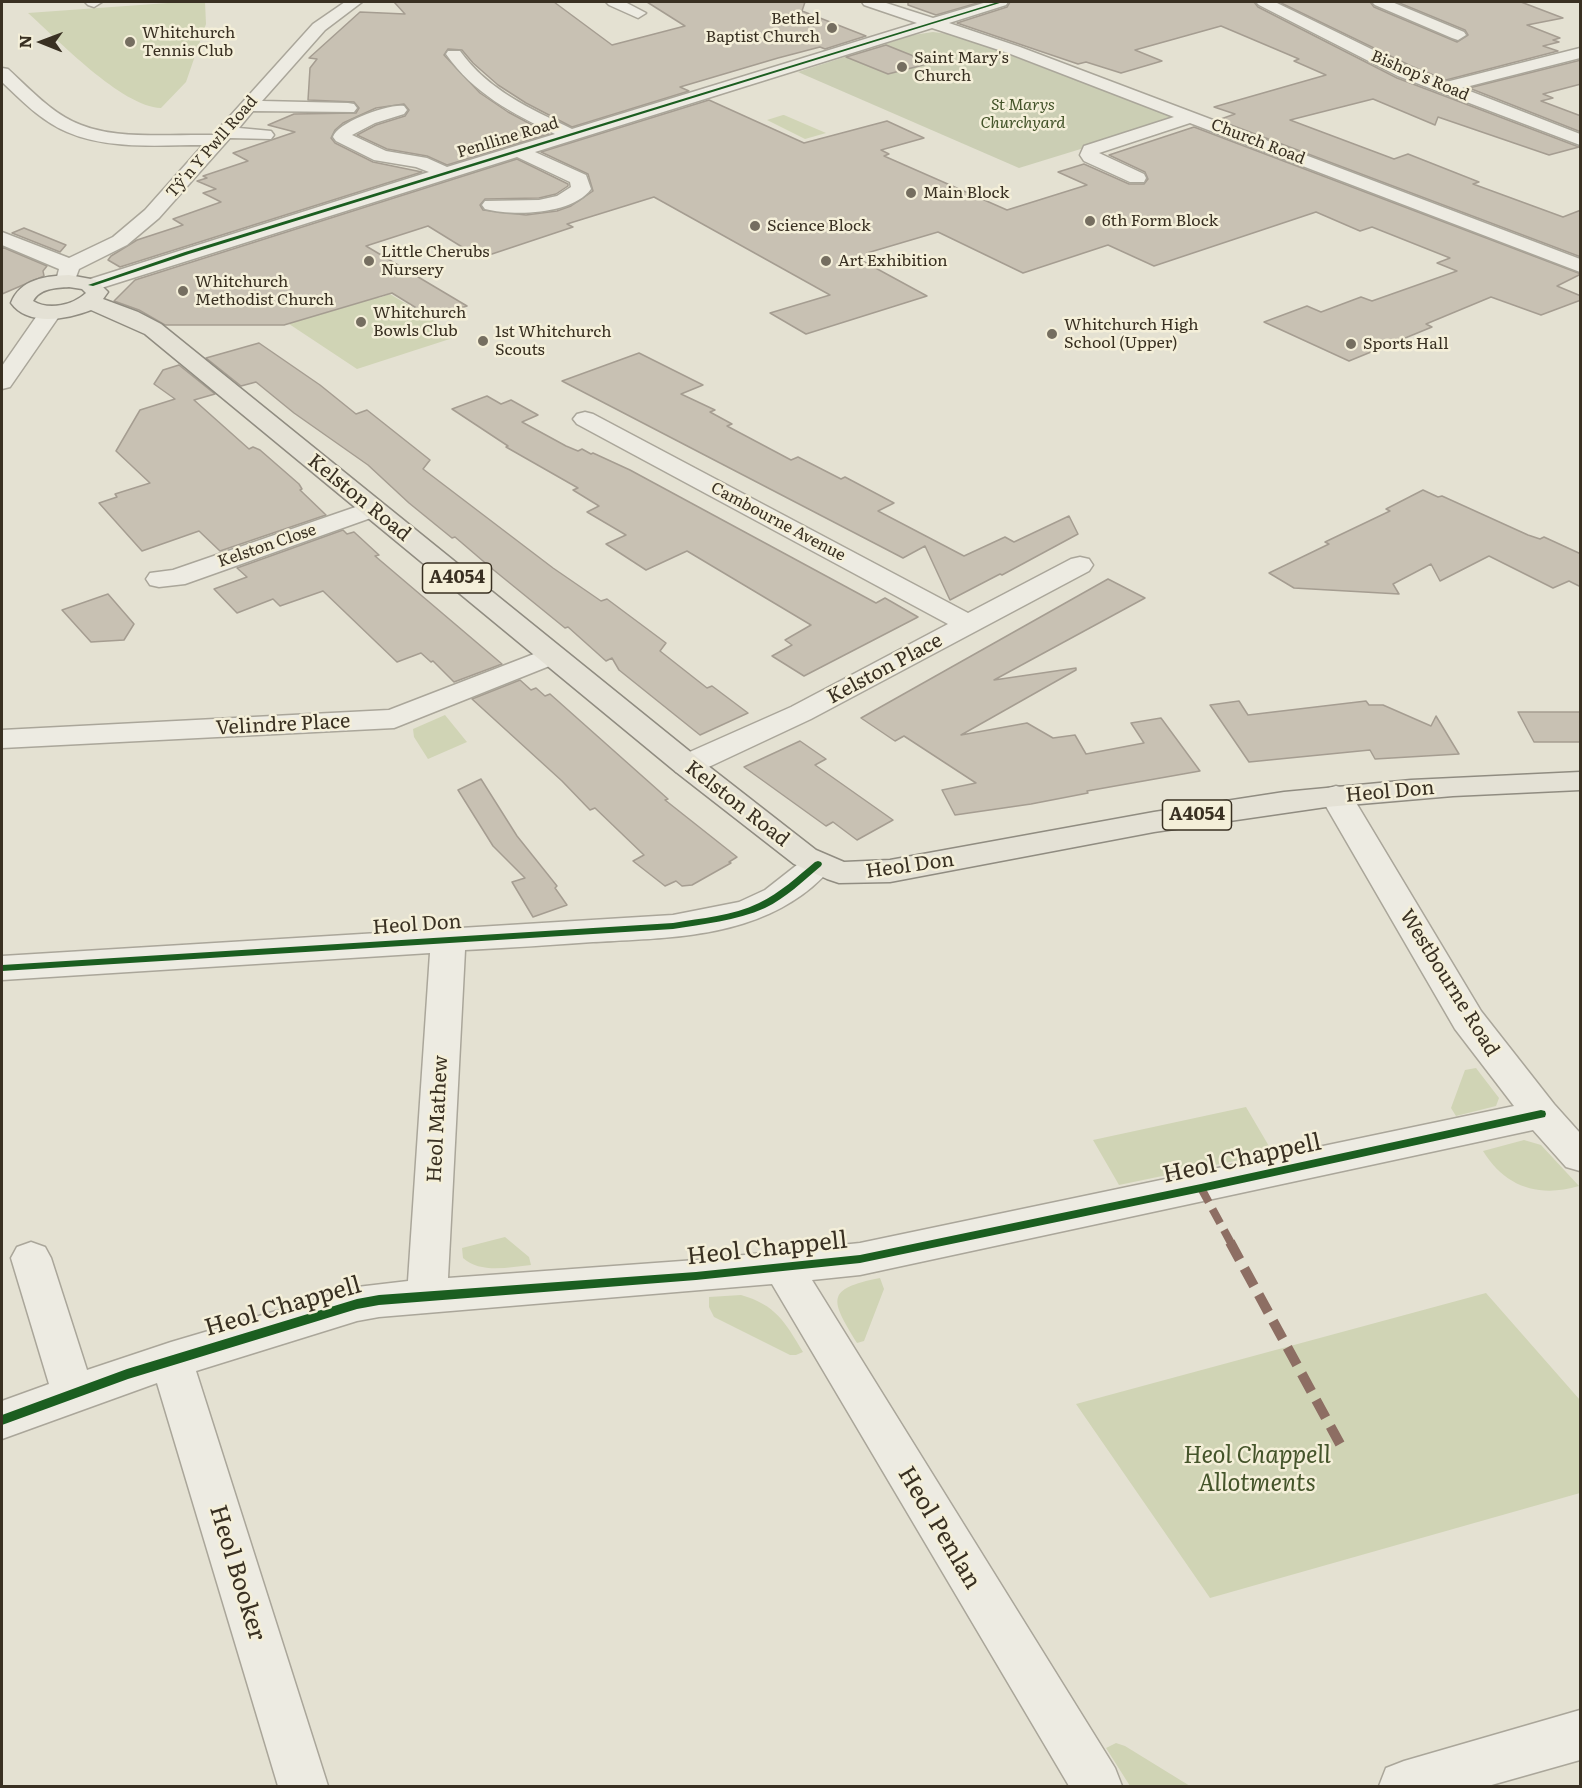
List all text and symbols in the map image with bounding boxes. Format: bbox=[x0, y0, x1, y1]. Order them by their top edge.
place label: Bethel Baptist Church bbox=[706, 9, 820, 47]
north arrow bbox=[12, 12, 72, 72]
marker: Bethel Baptist Church bbox=[825, 21, 839, 35]
place label: Whitchurch Tennis Club bbox=[142, 23, 235, 61]
text: N bbox=[12, 35, 36, 49]
marker: Whitchurch Tennis Club bbox=[123, 35, 137, 49]
street label: Bishop's Road bbox=[1368, 47, 1472, 105]
place label: Saint Mary's Church bbox=[914, 48, 1009, 86]
marker: Saint Mary's Church bbox=[895, 60, 909, 74]
street label: Tŷ'n Y Pwll Road bbox=[162, 92, 262, 202]
park label: St Marys Churchyard bbox=[980, 95, 1066, 133]
street label: Penlline Road bbox=[455, 113, 561, 163]
street label: Church Road bbox=[1208, 115, 1308, 169]
place label: Main Block bbox=[923, 183, 1009, 203]
marker: Main Block bbox=[904, 186, 918, 200]
place label: 6th Form Block bbox=[1102, 211, 1218, 231]
marker: 6th Form Block bbox=[1083, 214, 1097, 228]
place label: Science Block bbox=[767, 216, 871, 236]
marker: Science Block bbox=[748, 219, 762, 233]
place label: Little Cherubs Nursery bbox=[381, 242, 489, 280]
place label: Art Exhibition bbox=[838, 251, 948, 271]
marker: Little Cherubs Nursery bbox=[362, 254, 376, 268]
marker: Art Exhibition bbox=[819, 254, 833, 268]
place label: Whitchurch Methodist Church bbox=[195, 272, 334, 310]
marker: Whitchurch Methodist Church bbox=[176, 284, 190, 298]
place label: Whitchurch Bowls Club bbox=[373, 303, 466, 341]
marker: Whitchurch Bowls Club bbox=[354, 315, 368, 329]
place label: Whitchurch High School (Upper) bbox=[1064, 315, 1199, 353]
place label: 1st Whitchurch Scouts bbox=[495, 322, 612, 360]
marker: Whitchurch High School (Upper) bbox=[1045, 327, 1059, 341]
marker: 1st Whitchurch Scouts bbox=[476, 334, 490, 348]
place label: Sports Hall bbox=[1363, 334, 1449, 354]
marker: Sports Hall bbox=[1344, 337, 1358, 351]
street label: Kelston Road bbox=[303, 449, 415, 547]
street label: Cambourne Avenue bbox=[708, 478, 848, 566]
street label: Kelston Close bbox=[215, 520, 319, 572]
road number: A4054 bbox=[422, 563, 492, 593]
street label: Kelston Place bbox=[823, 629, 947, 709]
street label: Velindre Place bbox=[215, 709, 351, 741]
street label: Kelston Road bbox=[680, 756, 794, 852]
street label: Heol Don bbox=[1345, 776, 1435, 808]
road number: A4054 bbox=[1162, 800, 1232, 830]
street label: Heol Don bbox=[864, 848, 956, 884]
street label: Westbourne Road bbox=[1394, 905, 1504, 1061]
street label: Heol Don bbox=[372, 910, 462, 940]
street label: Heol Mathew bbox=[423, 1055, 453, 1183]
street label: Heol Chappell bbox=[1160, 1128, 1324, 1190]
street label: Heol Chappell bbox=[685, 1226, 849, 1272]
street label: Heol Chappell bbox=[201, 1271, 365, 1343]
park label: Heol Chappell Allotments bbox=[1183, 1442, 1331, 1498]
street label: Heol Penlan bbox=[891, 1461, 987, 1595]
street label: Heol Booker bbox=[203, 1502, 271, 1644]

